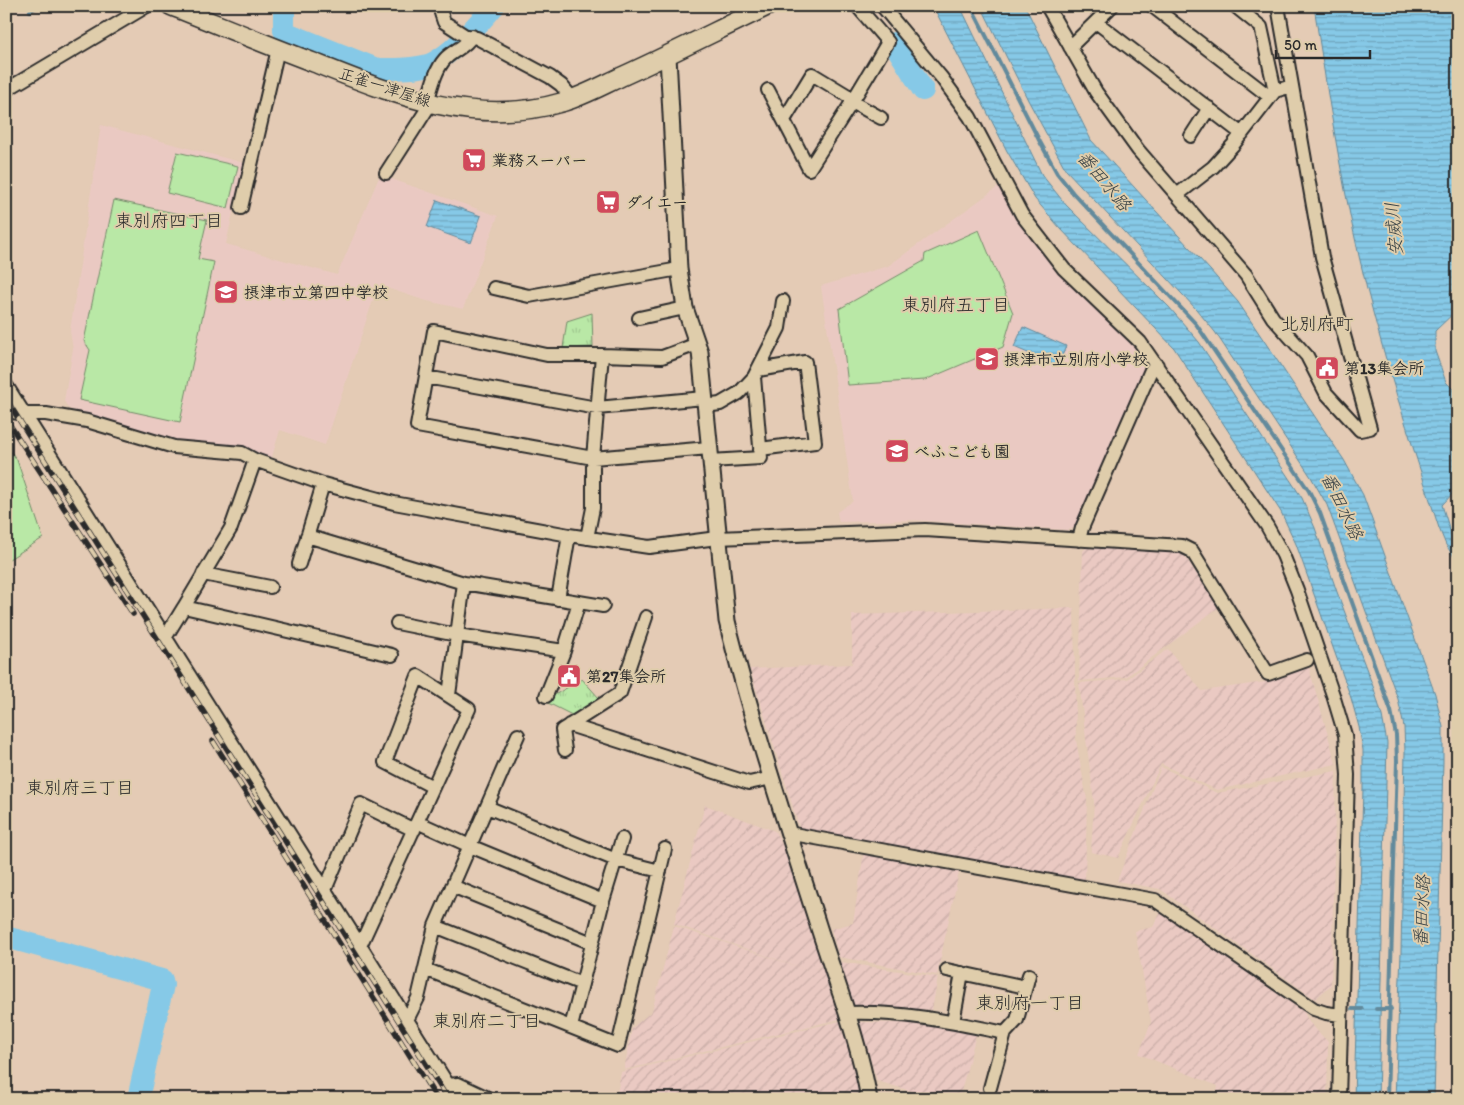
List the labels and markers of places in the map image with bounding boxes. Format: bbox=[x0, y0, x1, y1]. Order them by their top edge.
supermarket icon: 業務スーパー bbox=[461, 147, 487, 173]
place label: 業務スーパー bbox=[492, 151, 587, 170]
supermarket icon: ダイエー bbox=[595, 189, 621, 215]
place label: ダイエー bbox=[626, 193, 688, 212]
school or university icon: 摂津市立第四中学校 bbox=[213, 279, 239, 305]
place label: 摂津市立第四中学校 bbox=[244, 283, 388, 302]
school or university icon: 摂津市立別府小学校 bbox=[974, 346, 1000, 372]
place label: 摂津市立別府小学校 bbox=[1004, 350, 1148, 369]
public building icon: 第13集会所 bbox=[1314, 355, 1340, 381]
place label: 第13集会所 bbox=[1344, 359, 1424, 378]
school or university icon: べふこども園 bbox=[884, 438, 910, 464]
place label: べふこども園 bbox=[914, 442, 1010, 461]
public building icon: 第27集会所 bbox=[556, 663, 582, 689]
place label: 第27集会所 bbox=[586, 667, 666, 686]

